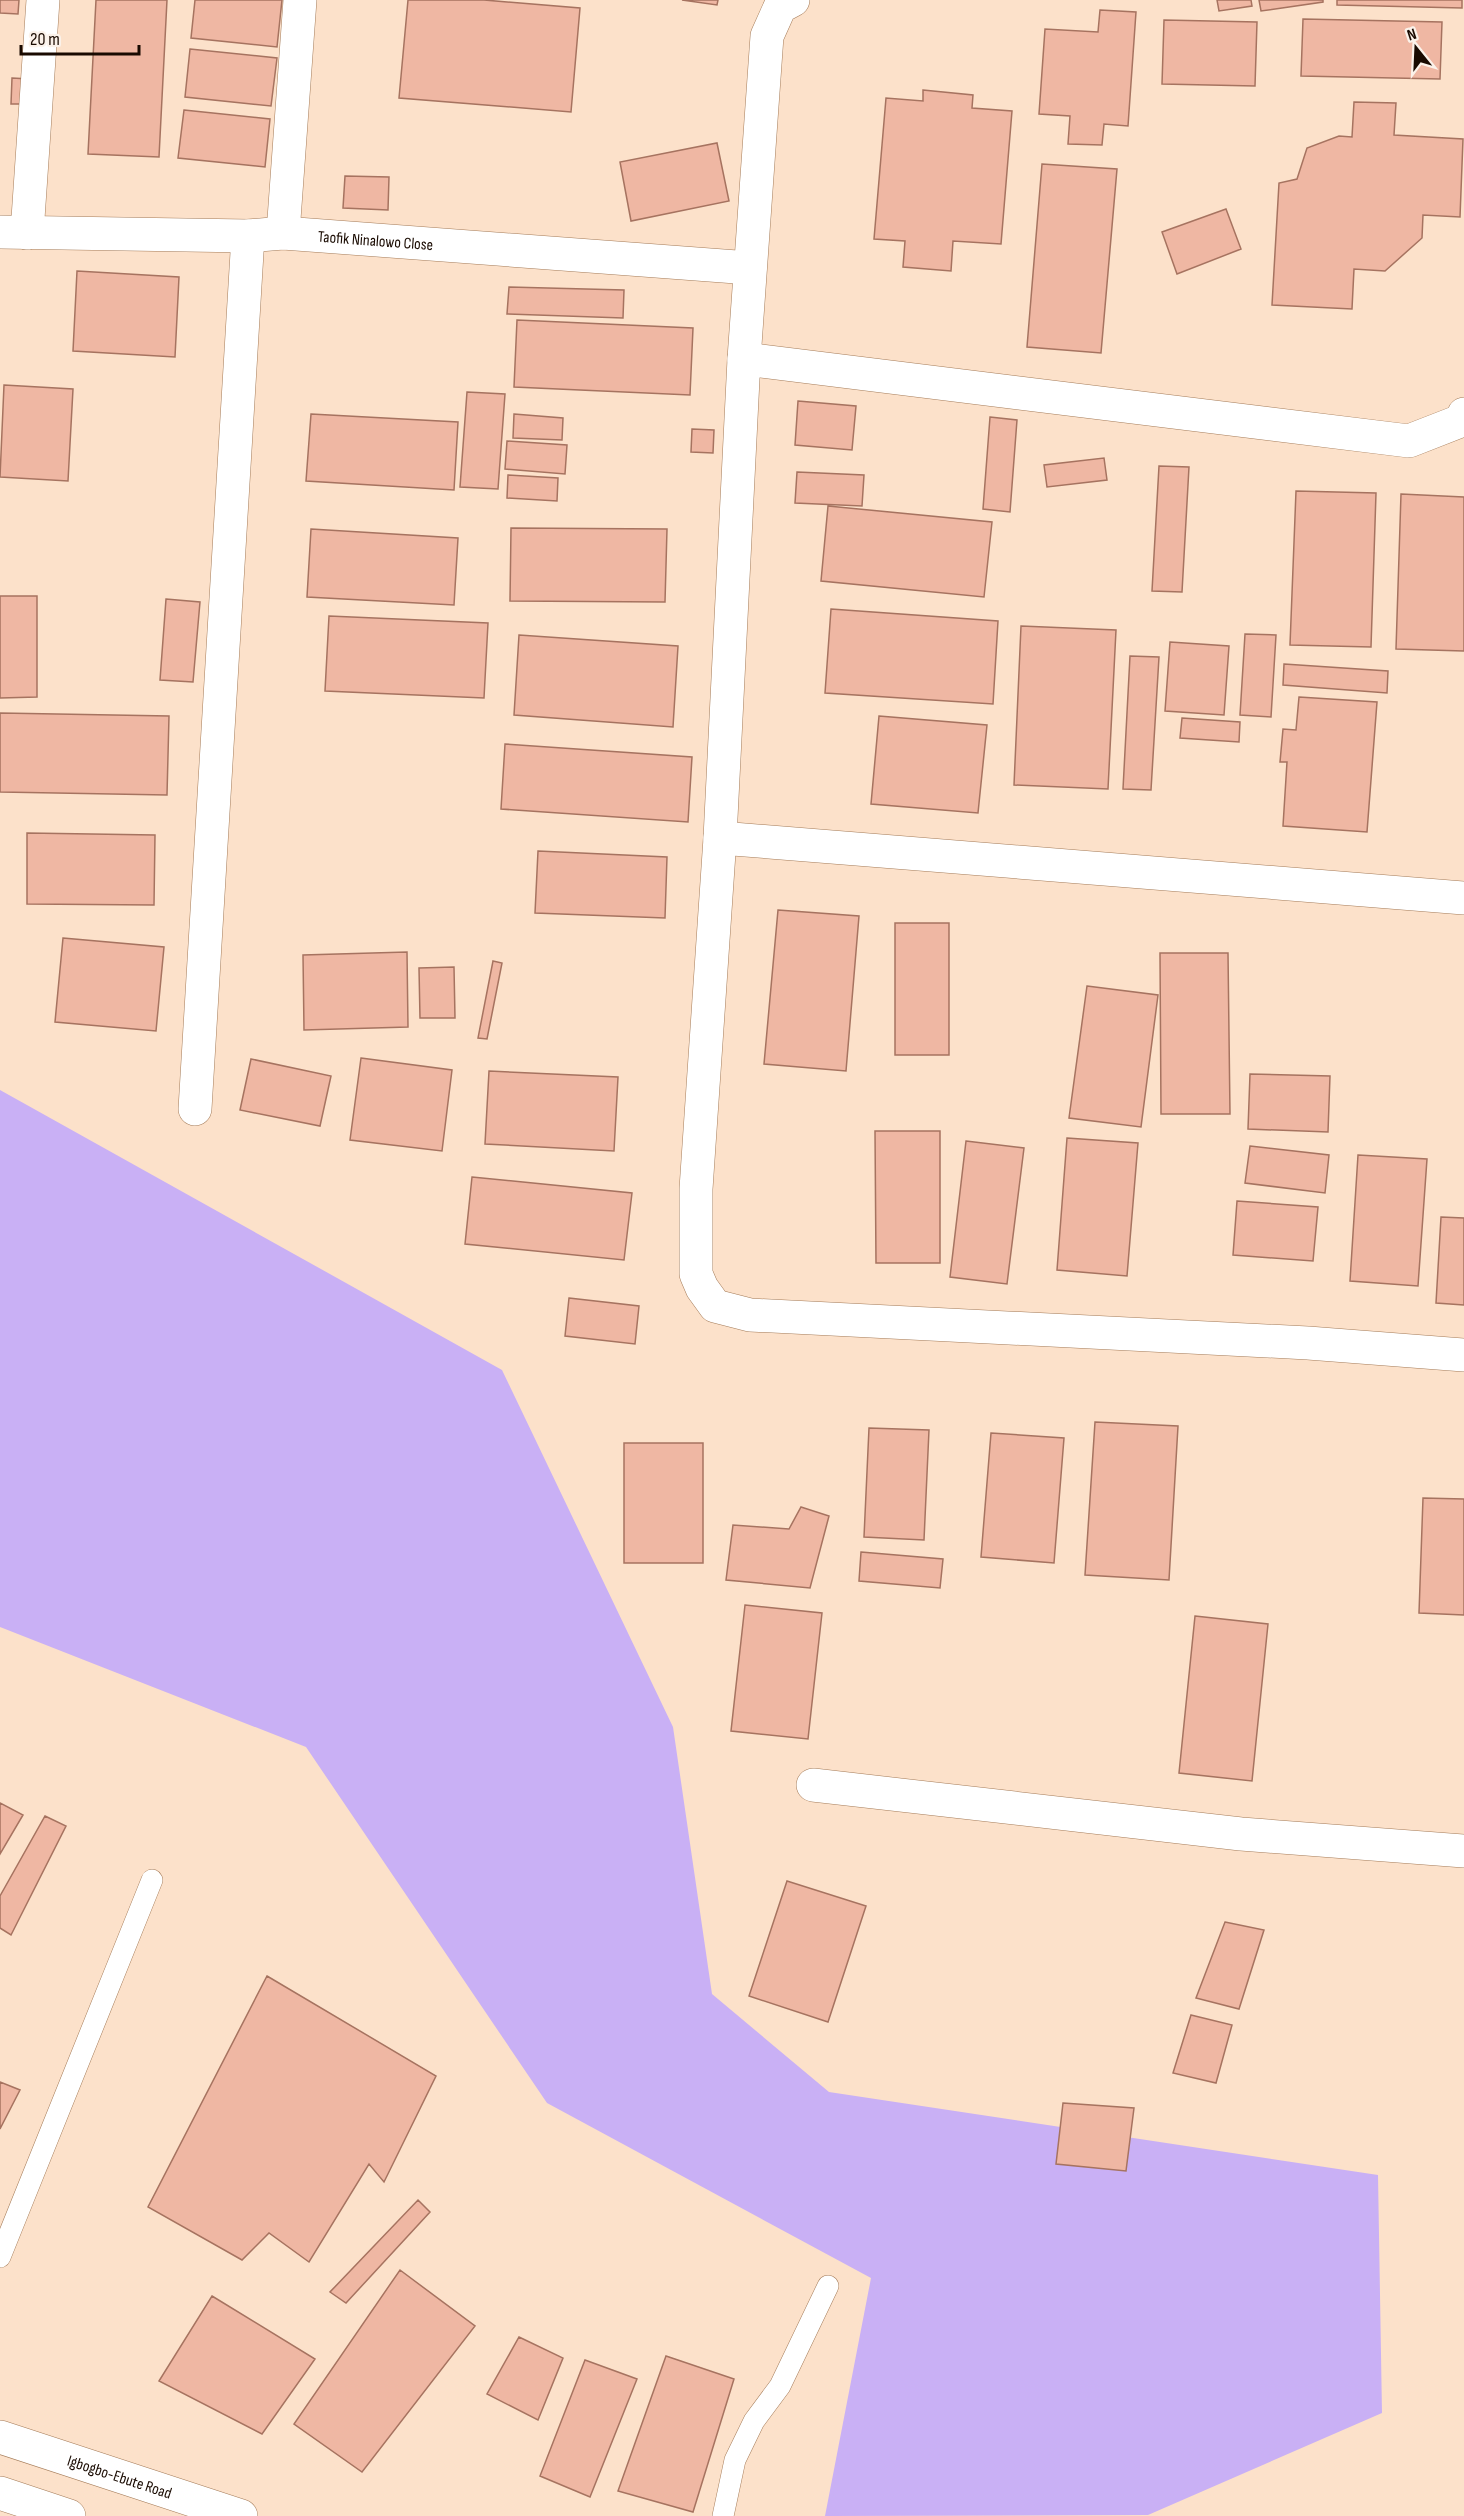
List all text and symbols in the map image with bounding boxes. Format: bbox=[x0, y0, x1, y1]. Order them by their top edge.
scale bar bbox=[21, 18, 140, 56]
north arrow bbox=[1386, 18, 1446, 78]
text: N bbox=[1405, 25, 1419, 46]
text: 20 m bbox=[30, 29, 60, 50]
street label: Taofik Ninalowo Close bbox=[317, 228, 434, 255]
street label: Igbogbo-Ebute Road bbox=[65, 2452, 174, 2504]

